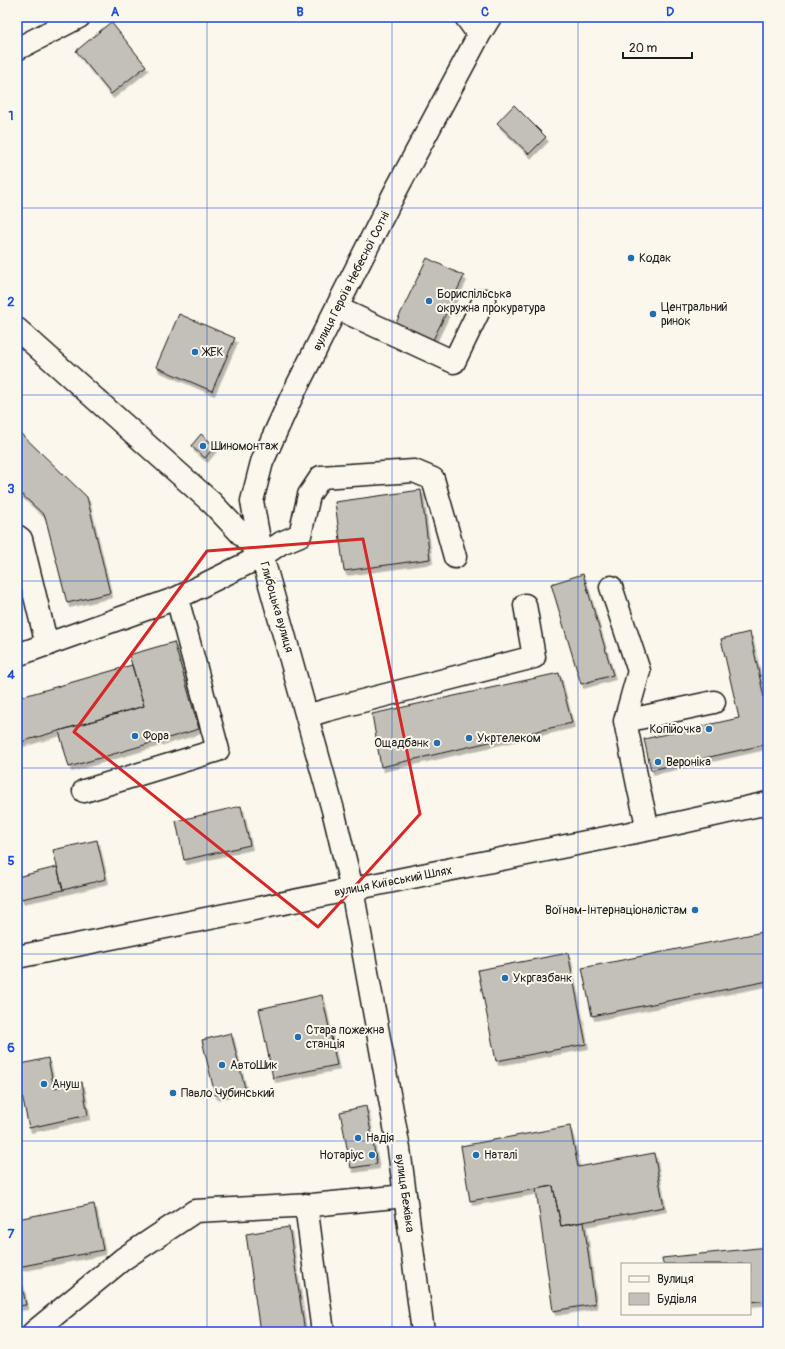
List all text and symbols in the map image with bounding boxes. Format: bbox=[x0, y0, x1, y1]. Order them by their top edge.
text: A bbox=[111, 4, 120, 20]
text: B bbox=[296, 4, 304, 20]
text: C bbox=[481, 4, 489, 20]
text: D bbox=[666, 4, 674, 20]
scale bar bbox=[623, 34, 692, 60]
text: 20 m bbox=[629, 41, 658, 56]
text: 1 bbox=[8, 108, 14, 124]
street label: вулиця Героїв Небесної Сотні bbox=[310, 209, 393, 353]
place label: Кодак bbox=[639, 251, 671, 266]
marker: Кодак bbox=[626, 253, 636, 263]
place label: Бориспільська окружна прокуратура bbox=[437, 287, 546, 316]
text: 2 bbox=[7, 294, 15, 310]
marker: Бориспільська окружна прокуратура bbox=[424, 296, 434, 306]
place label: Центральний ринок bbox=[661, 300, 728, 329]
marker: Центральний ринок bbox=[648, 309, 658, 319]
place label: ЖЕК bbox=[201, 345, 223, 360]
marker: ЖЕК bbox=[190, 347, 200, 357]
place label: Шиномонтаж bbox=[211, 439, 279, 454]
marker: Шиномонтаж bbox=[198, 441, 208, 451]
text: 3 bbox=[7, 481, 15, 497]
street label: Глибоцька вулиця bbox=[256, 560, 297, 655]
text: 4 bbox=[7, 667, 15, 683]
place label: Копійочка bbox=[649, 722, 701, 737]
marker: Копійочка bbox=[704, 724, 714, 734]
place label: Фора bbox=[143, 729, 169, 744]
marker: Фора bbox=[130, 731, 140, 741]
place label: Укртелеком bbox=[477, 731, 541, 746]
marker: Укртелеком bbox=[464, 733, 474, 743]
place label: Ощадбанк bbox=[374, 736, 429, 751]
marker: Ощадбанк bbox=[432, 738, 442, 748]
place label: Вероніка bbox=[666, 755, 711, 770]
marker: Вероніка bbox=[653, 757, 663, 767]
text: 5 bbox=[7, 853, 15, 869]
street label: вулиця Київський Шлях bbox=[333, 863, 453, 900]
place label: Воїнам-Інтернаціоналістам bbox=[545, 903, 687, 918]
marker: Воїнам-Інтернаціоналістам bbox=[690, 905, 700, 915]
place label: Укргазбанк bbox=[513, 971, 572, 986]
marker: Укргазбанк bbox=[500, 973, 510, 983]
place label: Стара пожежна станція bbox=[306, 1023, 385, 1052]
marker: Стара пожежна станція bbox=[293, 1032, 303, 1042]
text: 6 bbox=[7, 1040, 15, 1056]
place label: АвтоШик bbox=[230, 1058, 278, 1073]
marker: АвтоШик bbox=[217, 1060, 227, 1070]
place label: Ануш bbox=[52, 1077, 79, 1092]
marker: Ануш bbox=[39, 1079, 49, 1089]
place label: Павло Чубинський bbox=[181, 1086, 275, 1101]
marker: Павло Чубинський bbox=[168, 1088, 178, 1098]
place label: Надія bbox=[366, 1131, 395, 1146]
marker: Надія bbox=[353, 1133, 363, 1143]
place label: Нотаріус bbox=[319, 1148, 364, 1163]
place label: Наталі bbox=[484, 1148, 517, 1163]
marker: Нотаріус bbox=[367, 1150, 377, 1160]
marker: Наталі bbox=[471, 1150, 481, 1160]
street label: вулиця Бежівка bbox=[392, 1153, 417, 1234]
text: 7 bbox=[8, 1226, 15, 1242]
legend bbox=[621, 1263, 751, 1315]
text: Вулиця bbox=[657, 1272, 694, 1287]
text: Будівля bbox=[657, 1292, 697, 1307]

